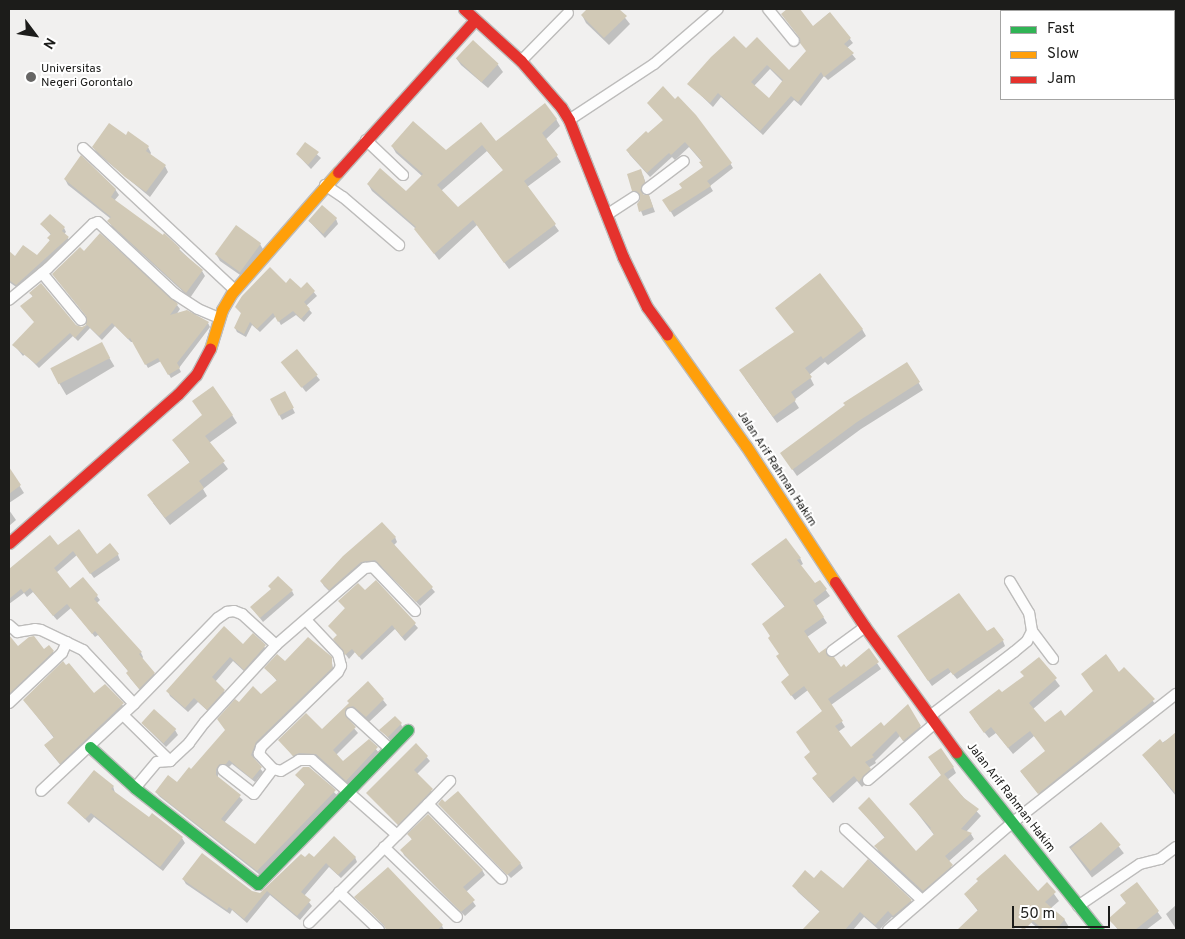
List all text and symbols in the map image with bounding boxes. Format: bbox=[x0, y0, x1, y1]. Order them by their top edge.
north arrow bbox=[10, 10, 60, 60]
legend bbox=[1000, 10, 1175, 100]
text: Fast bbox=[1047, 20, 1075, 39]
text: N bbox=[38, 34, 58, 52]
text: Slow bbox=[1047, 45, 1079, 64]
place label: Universitas Negeri Gorontalo bbox=[41, 63, 133, 91]
text: Jam bbox=[1047, 70, 1076, 89]
marker: Universitas Negeri Gorontalo bbox=[25, 71, 37, 83]
street label: Jalan Arif Rahman Hakim bbox=[733, 408, 819, 530]
street label: Jalan Arif Rahman Hakim bbox=[962, 740, 1058, 856]
scale bar bbox=[1015, 896, 1112, 928]
text: 50 m bbox=[1020, 905, 1055, 924]

